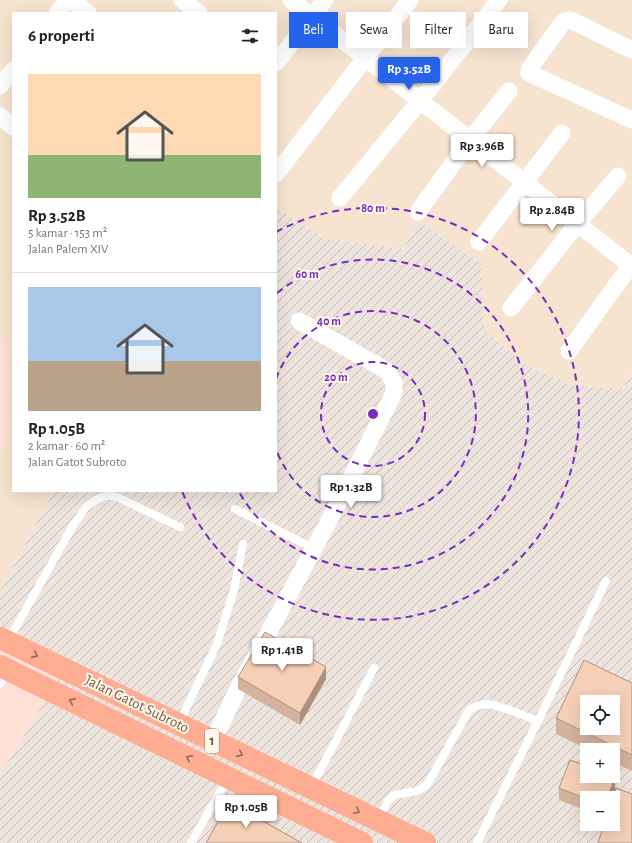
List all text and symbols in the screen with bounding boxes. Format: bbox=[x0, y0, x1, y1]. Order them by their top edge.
chip: Beli bbox=[289, 12, 338, 48]
chip: Sewa bbox=[346, 12, 402, 48]
chip: Filter bbox=[410, 12, 466, 48]
chip: Baru bbox=[474, 12, 528, 48]
icon: filters bbox=[239, 25, 261, 47]
text: 6 properti bbox=[28, 27, 95, 44]
pin: Rp 3.52B bbox=[368, 57, 450, 91]
text: Rp 3.52B bbox=[387, 63, 431, 76]
icon: home bbox=[109, 100, 181, 172]
pin: Rp 3.96B bbox=[441, 134, 523, 168]
text: Rp 3.96B bbox=[460, 140, 504, 153]
pin: Rp 2.84B bbox=[511, 198, 593, 232]
text: 80 m bbox=[361, 202, 385, 214]
text: Rp 2.84B bbox=[529, 204, 575, 217]
text: Rp 3.52B bbox=[28, 207, 85, 224]
text: 5 kamar · 153 m² bbox=[28, 227, 107, 240]
text: Jalan Palem XIV bbox=[28, 243, 108, 256]
text: 60 m bbox=[295, 268, 319, 280]
icon: home bbox=[109, 313, 181, 385]
text: 40 m bbox=[317, 315, 341, 327]
text: 20 m bbox=[324, 371, 348, 383]
centre of rings bbox=[366, 407, 380, 421]
text: Rp 1.05B bbox=[28, 420, 85, 437]
text: 2 kamar · 60 m² bbox=[28, 440, 105, 453]
text: Jalan Gatot Subroto bbox=[28, 456, 126, 469]
pin: Rp 1.32B bbox=[310, 475, 392, 509]
text: Rp 1.32B bbox=[329, 481, 373, 494]
pin: Rp 1.41B bbox=[241, 638, 323, 672]
text: Rp 1.41B bbox=[261, 644, 303, 657]
one-way arrow bbox=[31, 650, 38, 658]
street label: Jalan Gatot Subroto bbox=[83, 672, 191, 736]
map controls bbox=[580, 695, 620, 831]
button: locate bbox=[580, 695, 620, 735]
one-way arrow bbox=[69, 698, 77, 706]
road number: 1 bbox=[205, 729, 219, 753]
button: + bbox=[580, 743, 620, 783]
one-way arrow bbox=[236, 749, 244, 757]
one-way arrow bbox=[186, 755, 194, 763]
button: − bbox=[580, 791, 620, 831]
pin: Rp 1.05B bbox=[205, 795, 287, 829]
text: Rp 1.05B bbox=[224, 801, 268, 814]
one-way arrow bbox=[353, 806, 361, 814]

